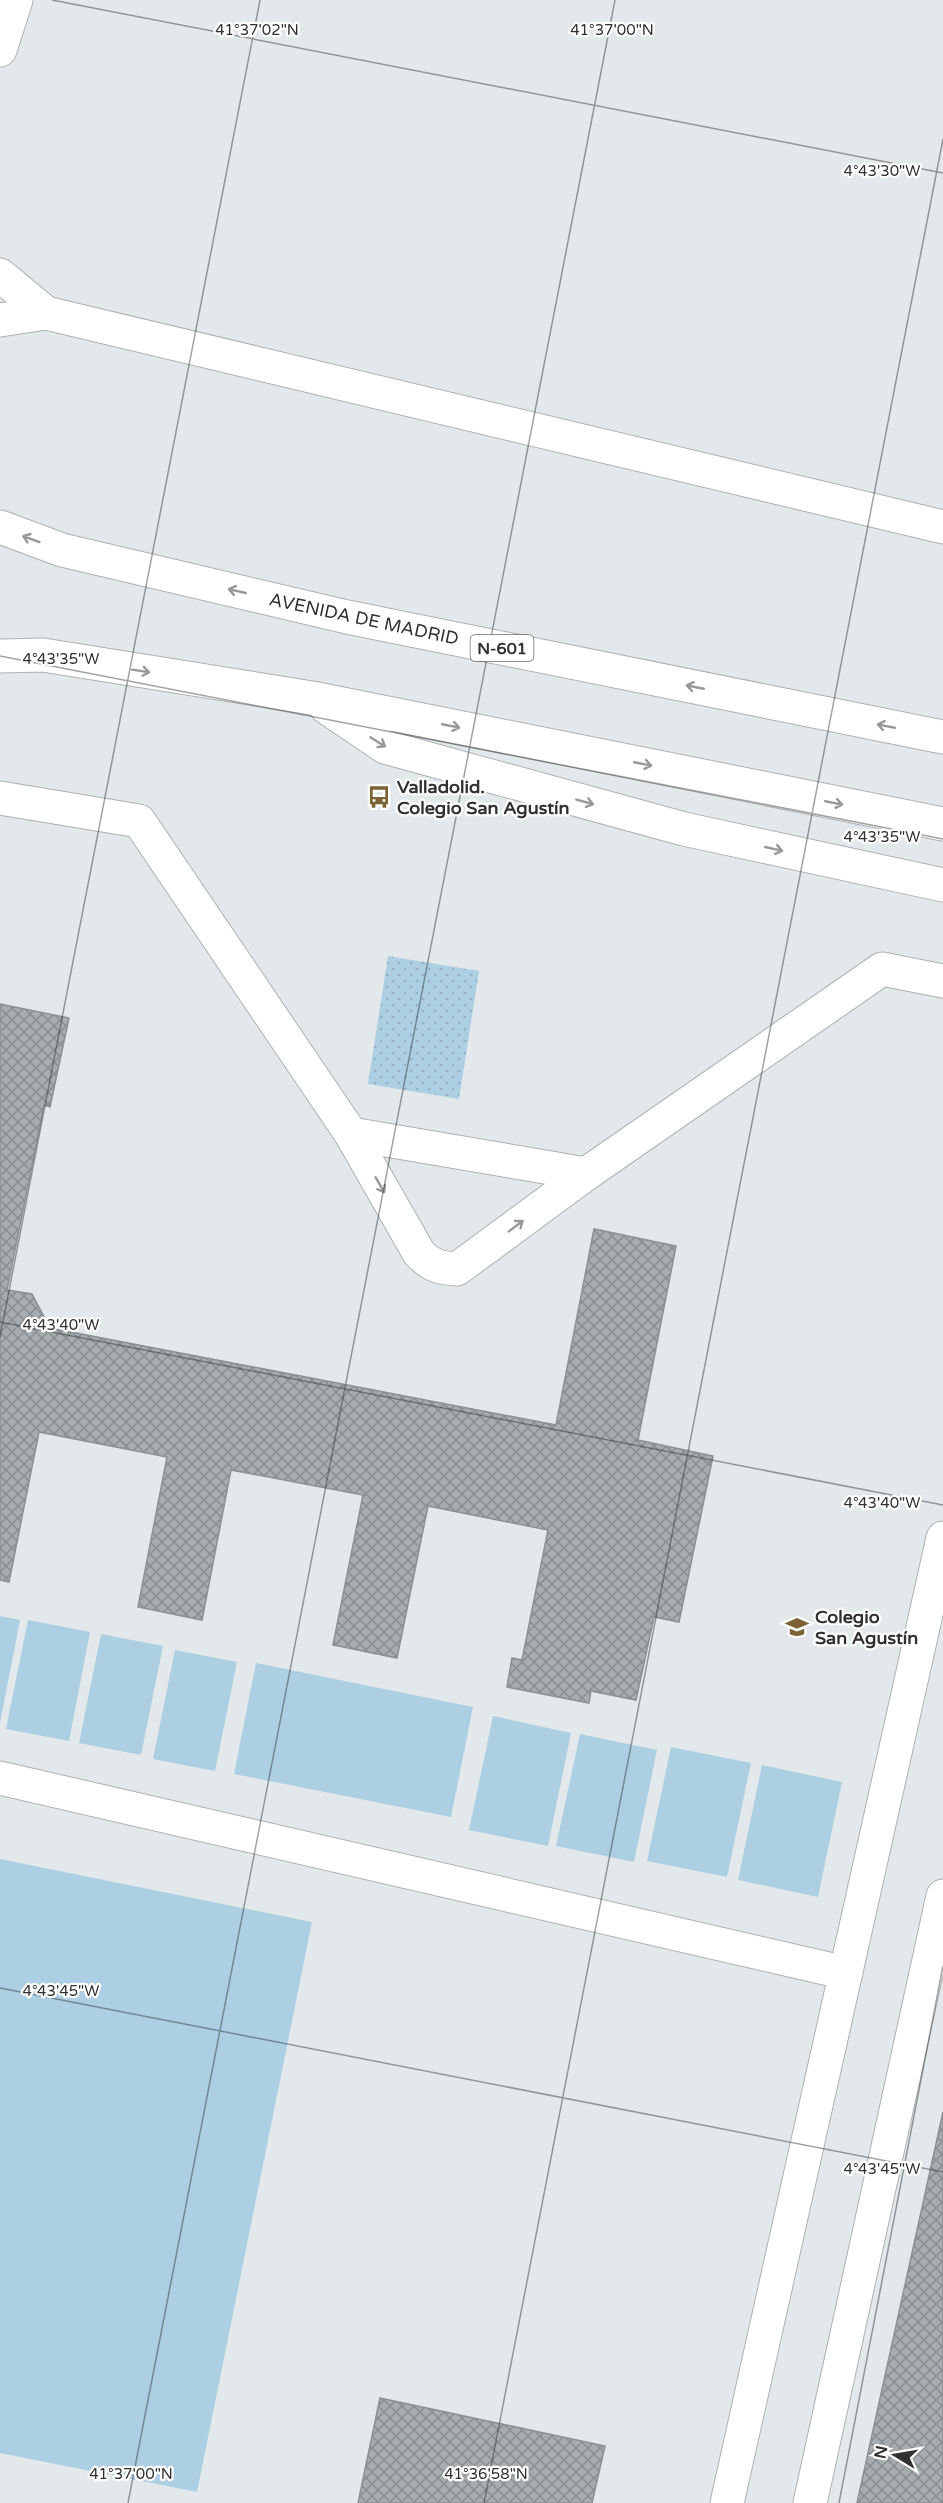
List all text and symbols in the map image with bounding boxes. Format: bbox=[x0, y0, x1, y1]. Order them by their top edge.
text: 41°37'02"N bbox=[215, 21, 299, 39]
text: 41°37'00"N bbox=[570, 21, 654, 39]
text: 4°43'30"W bbox=[844, 162, 920, 180]
one-way arrow bbox=[22, 532, 41, 543]
one-way arrow bbox=[227, 585, 247, 596]
street label: AVENIDA DE MADRID bbox=[267, 588, 461, 650]
road number: N-601 bbox=[470, 635, 534, 661]
text: 4°43'35"W bbox=[23, 650, 99, 668]
one-way arrow bbox=[131, 666, 151, 677]
one-way arrow bbox=[685, 681, 705, 692]
one-way arrow bbox=[876, 720, 896, 731]
one-way arrow bbox=[441, 721, 461, 732]
one-way arrow bbox=[369, 736, 386, 748]
one-way arrow bbox=[632, 759, 652, 770]
place label: Valladolid. Colegio San Agustín bbox=[397, 776, 570, 819]
bus stop icon: Valladolid. Colegio San Agustín bbox=[366, 784, 392, 810]
one-way arrow bbox=[575, 796, 594, 808]
one-way arrow bbox=[824, 798, 843, 809]
text: 4°43'35"W bbox=[844, 828, 920, 846]
one-way arrow bbox=[764, 844, 783, 856]
one-way arrow bbox=[374, 1176, 386, 1193]
one-way arrow bbox=[508, 1220, 524, 1233]
text: 4°43'40"W bbox=[23, 1316, 99, 1334]
text: 4°43'40"W bbox=[844, 1494, 920, 1512]
place label: Colegio San Agustín bbox=[815, 1606, 918, 1649]
school or university icon: Colegio San Agustín bbox=[784, 1614, 810, 1640]
text: 4°43'45"W bbox=[23, 1982, 99, 2000]
text: 4°43'45"W bbox=[844, 2160, 920, 2178]
north arrow bbox=[865, 2425, 925, 2485]
text: N bbox=[870, 2444, 892, 2461]
text: 41°37'00"N bbox=[89, 2465, 173, 2483]
text: 41°36'58"N bbox=[444, 2465, 528, 2483]

